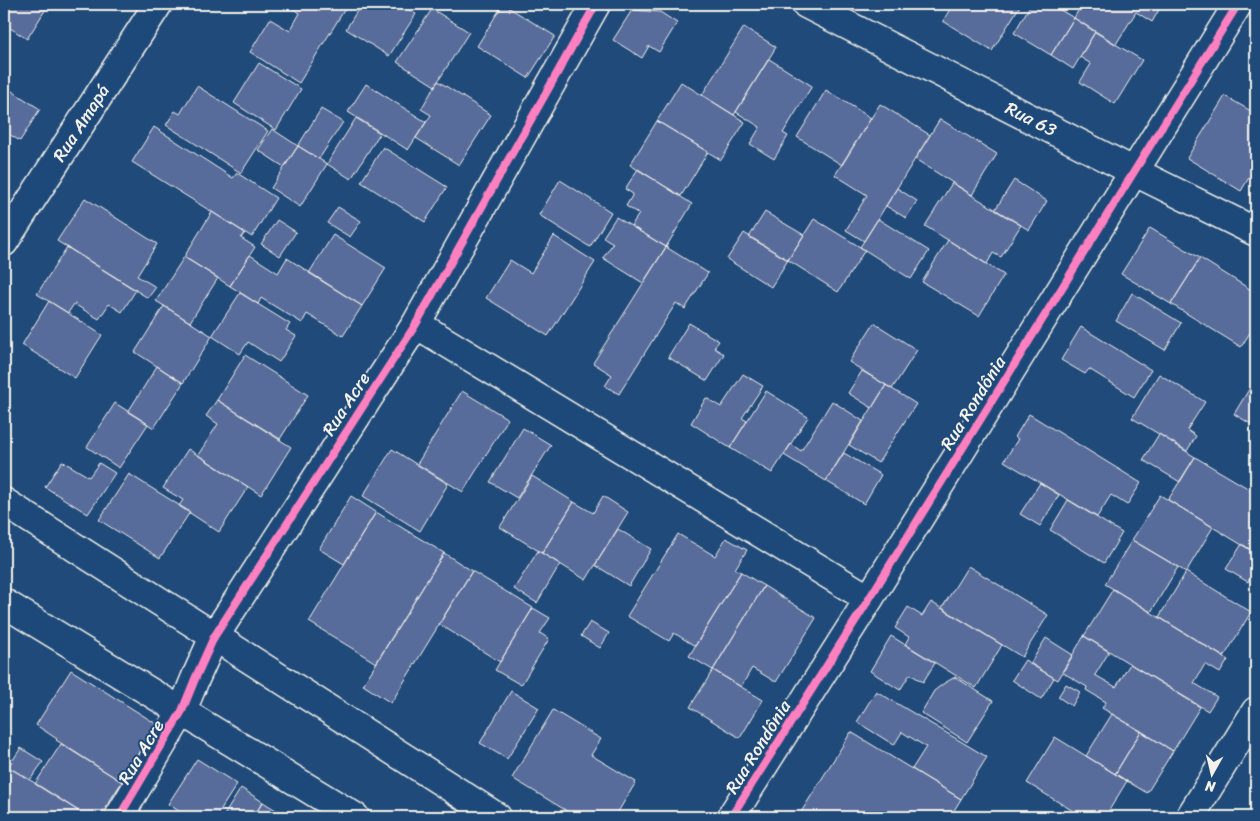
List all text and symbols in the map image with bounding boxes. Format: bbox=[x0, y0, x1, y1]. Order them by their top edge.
street label: Rua Amapá bbox=[44, 78, 118, 168]
street label: Rua 63 bbox=[999, 92, 1063, 146]
street label: Rua Rondônia bbox=[931, 349, 1015, 457]
street label: Rua Acre bbox=[313, 365, 379, 443]
street label: Rua Rondônia bbox=[716, 693, 800, 801]
street label: Rua Acre bbox=[109, 713, 173, 791]
north arrow bbox=[1188, 748, 1238, 798]
text: N bbox=[1203, 773, 1218, 800]

